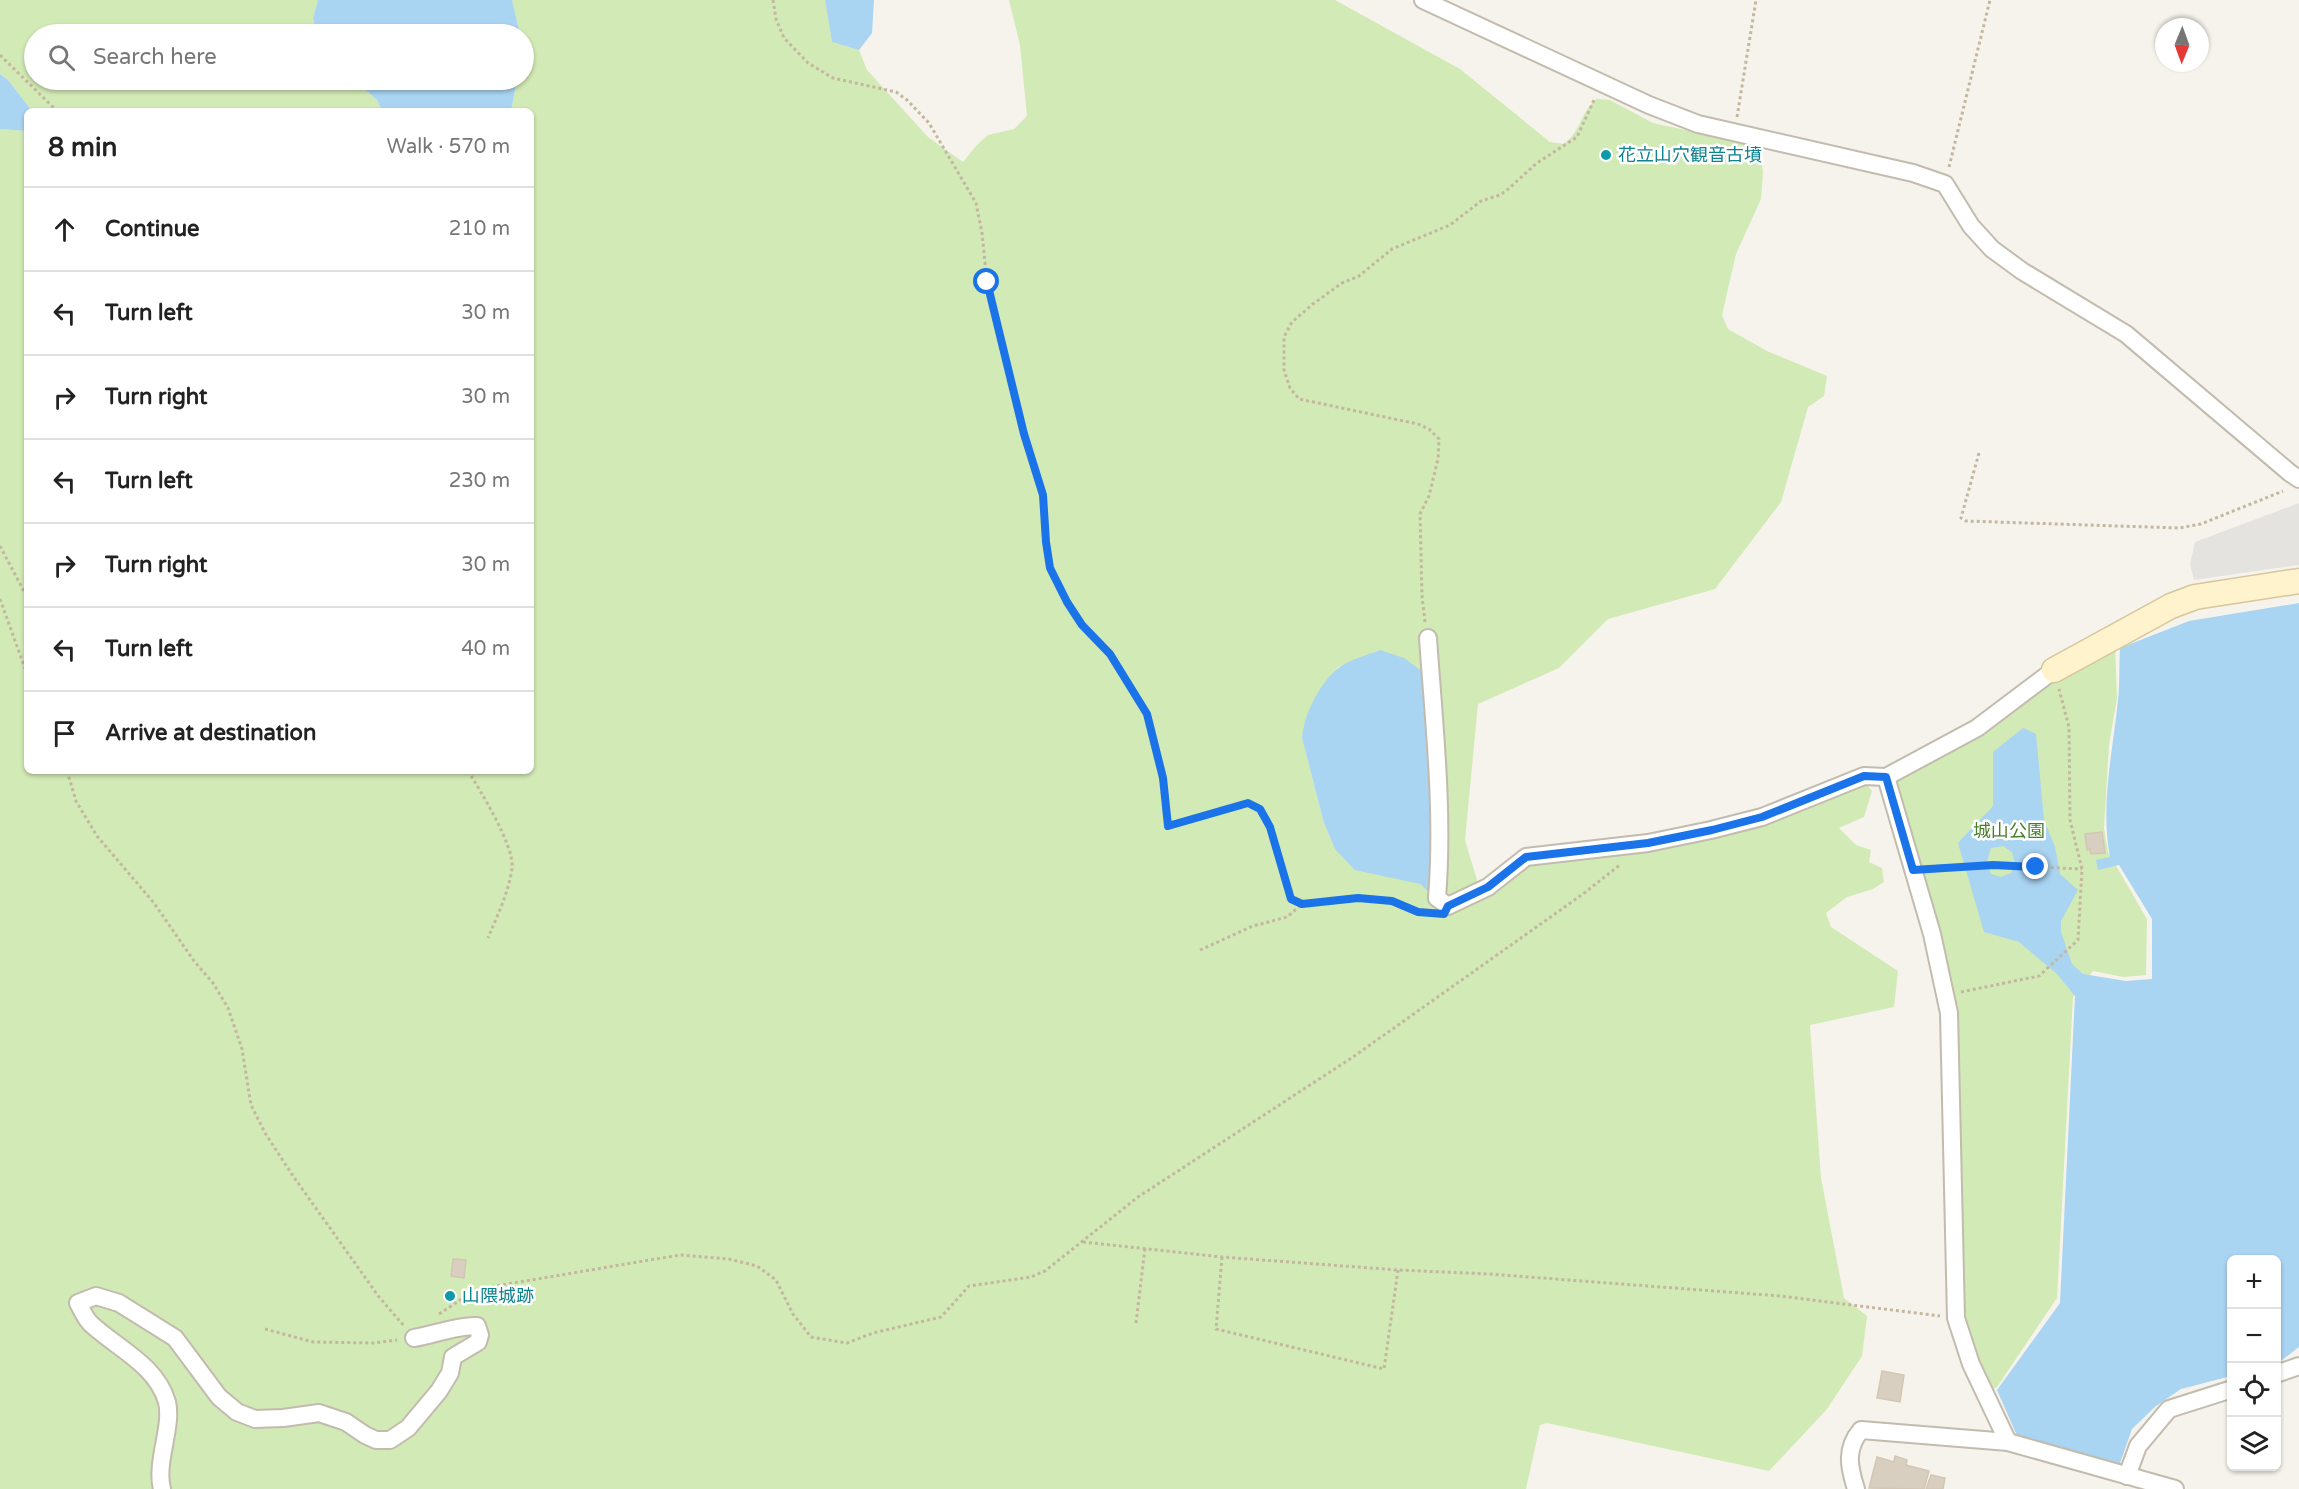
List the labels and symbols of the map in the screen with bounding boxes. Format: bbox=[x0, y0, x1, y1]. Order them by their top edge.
north arrow bbox=[2155, 18, 2209, 72]
place label: 花立山穴観音古墳 bbox=[1618, 144, 1762, 166]
marker: 花立山穴観音古墳 bbox=[1599, 148, 1613, 162]
route start bbox=[973, 268, 999, 294]
park label: 城山公園 bbox=[1973, 820, 2045, 842]
route end bbox=[2022, 853, 2048, 879]
place label: 山隈城跡 bbox=[462, 1285, 534, 1307]
marker: 山隈城跡 bbox=[443, 1289, 457, 1303]

